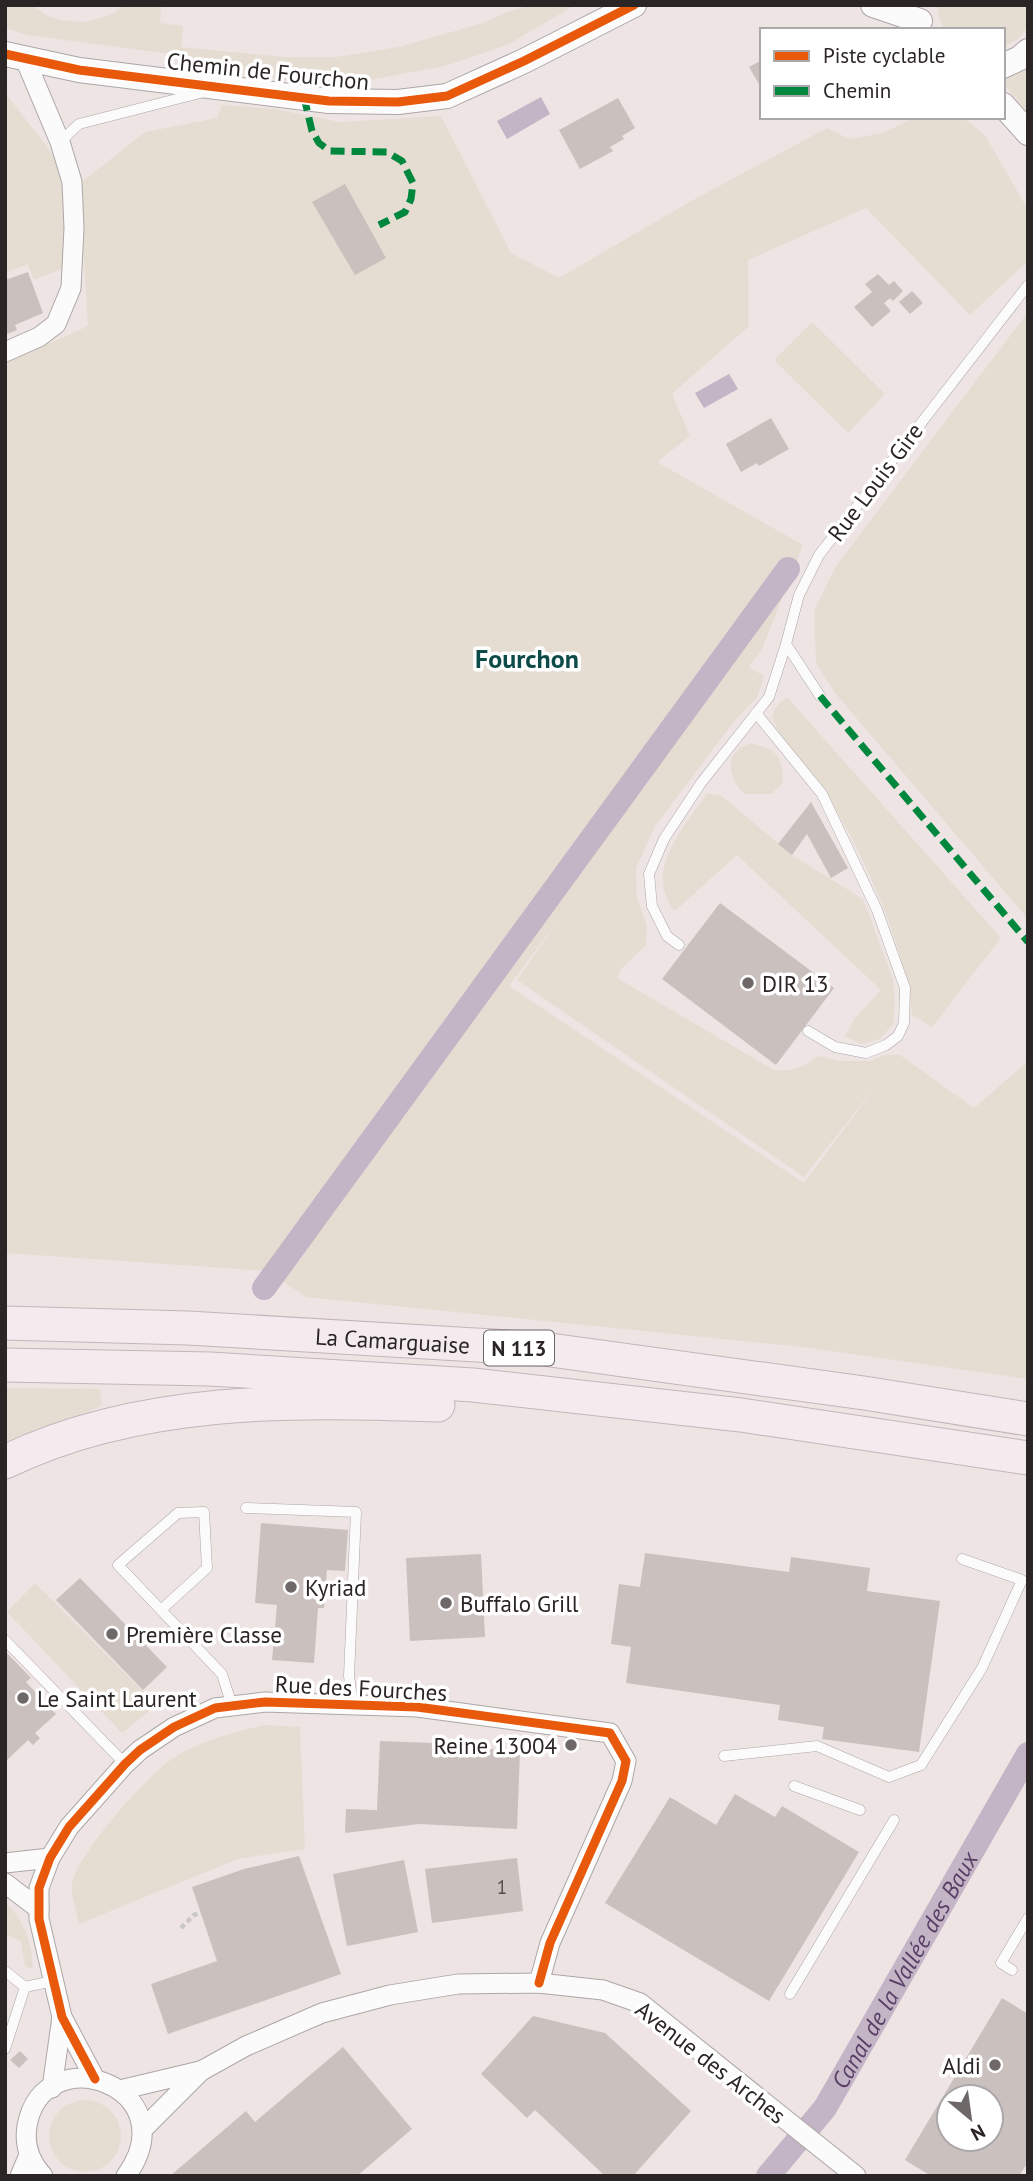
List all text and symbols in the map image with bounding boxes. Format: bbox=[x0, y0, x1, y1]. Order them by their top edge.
legend bbox=[760, 28, 1005, 119]
text: Piste cyclable bbox=[823, 42, 945, 69]
street label: Chemin de Fourchon bbox=[165, 46, 371, 96]
text: Chemin bbox=[823, 77, 891, 104]
street label: Rue Louis Gire bbox=[821, 417, 929, 547]
district label: Fourchon bbox=[475, 642, 579, 675]
place label: DIR 13 bbox=[762, 969, 829, 998]
marker: DIR 13 bbox=[740, 975, 756, 991]
street label: La Camarguaise bbox=[314, 1321, 471, 1359]
road number: N 113 bbox=[484, 1330, 554, 1366]
place label: Kyriad bbox=[305, 1573, 366, 1602]
marker: Kyriad bbox=[283, 1579, 299, 1595]
place label: Buffalo Grill bbox=[460, 1589, 579, 1618]
marker: Buffalo Grill bbox=[438, 1595, 454, 1611]
place label: Première Classe bbox=[126, 1620, 282, 1649]
marker: Première Classe bbox=[104, 1626, 120, 1642]
street label: Rue des Fourches bbox=[274, 1669, 448, 1707]
place label: Le Saint Laurent bbox=[37, 1684, 197, 1713]
marker: Le Saint Laurent bbox=[15, 1690, 31, 1706]
place label: Reine 13004 bbox=[433, 1731, 557, 1760]
marker: Reine 13004 bbox=[563, 1737, 579, 1753]
water label: Canal de la Vallée des Baux bbox=[824, 1844, 985, 2094]
house number: 1 bbox=[497, 1875, 507, 1899]
street label: Avenue des Arches bbox=[630, 1994, 792, 2130]
place label: Aldi bbox=[942, 2051, 981, 2080]
marker: Aldi bbox=[987, 2057, 1003, 2073]
north arrow bbox=[935, 2083, 1005, 2153]
text: N bbox=[967, 2119, 990, 2146]

